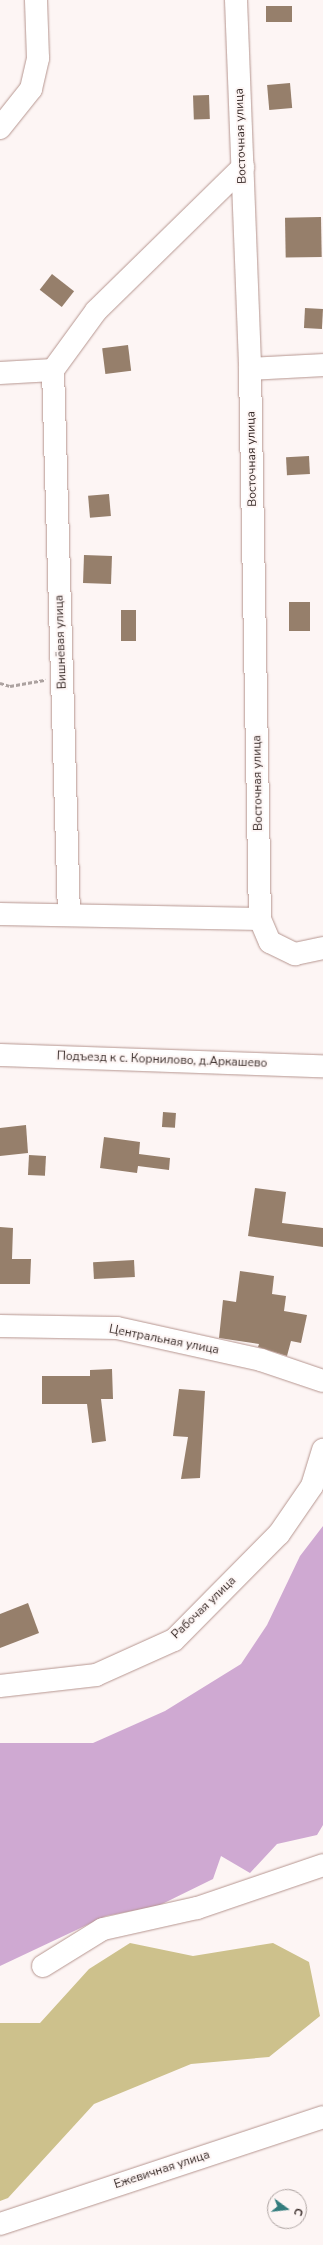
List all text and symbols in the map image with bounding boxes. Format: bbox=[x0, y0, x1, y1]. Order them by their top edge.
street label: Восточная улица bbox=[232, 88, 250, 184]
street label: Восточная улица bbox=[244, 411, 260, 507]
street label: Вишнёвая улица bbox=[52, 595, 70, 689]
street label: Восточная улица bbox=[250, 735, 266, 831]
street label: Подъезд к с. Корнилово, д.Аркашево bbox=[57, 1049, 267, 1071]
street label: Центральная улица bbox=[108, 1322, 220, 1358]
street label: Рабочая улица bbox=[169, 1574, 239, 1642]
street label: Ежевичная улица bbox=[112, 2148, 212, 2192]
north arrow bbox=[267, 2189, 307, 2229]
text: С bbox=[290, 2206, 306, 2218]

